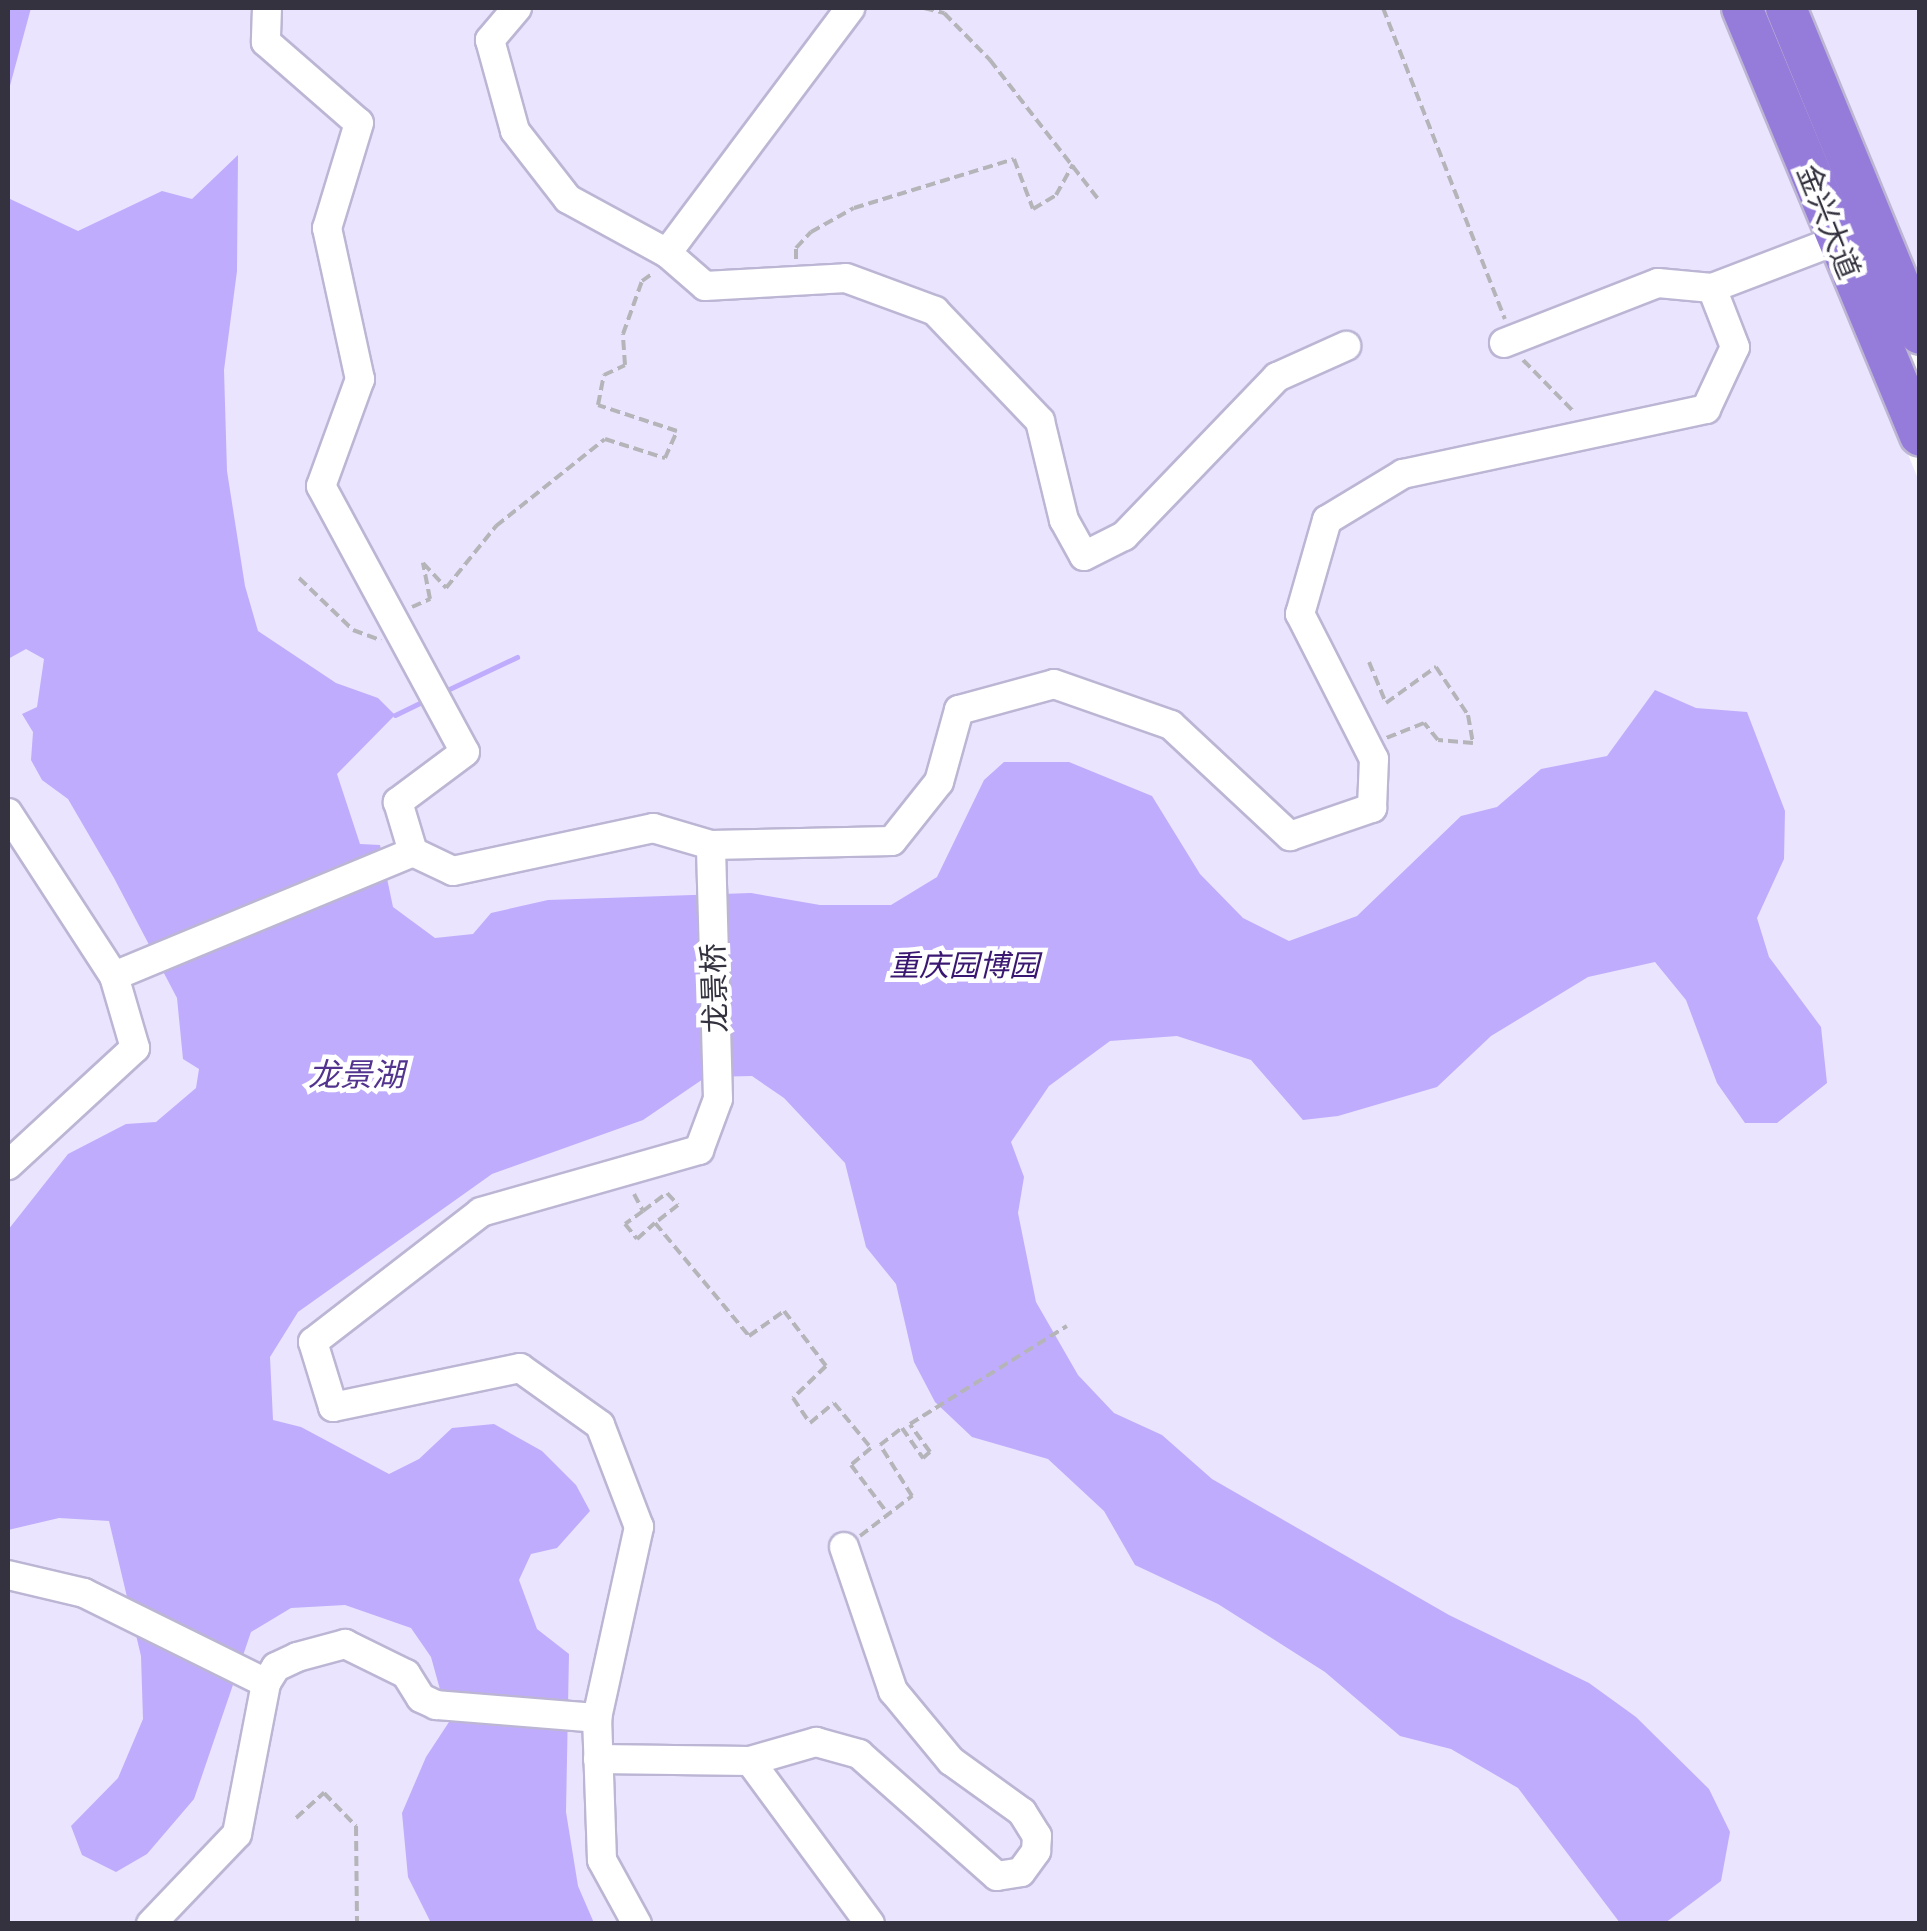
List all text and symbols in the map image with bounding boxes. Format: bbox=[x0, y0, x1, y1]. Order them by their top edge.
street label: 金兴大道 bbox=[1789, 160, 1867, 284]
street label: 龙景桥 bbox=[695, 942, 735, 1034]
park label: 重庆园博园 bbox=[889, 948, 1039, 984]
water label: 龙景湖 bbox=[308, 1056, 404, 1094]

